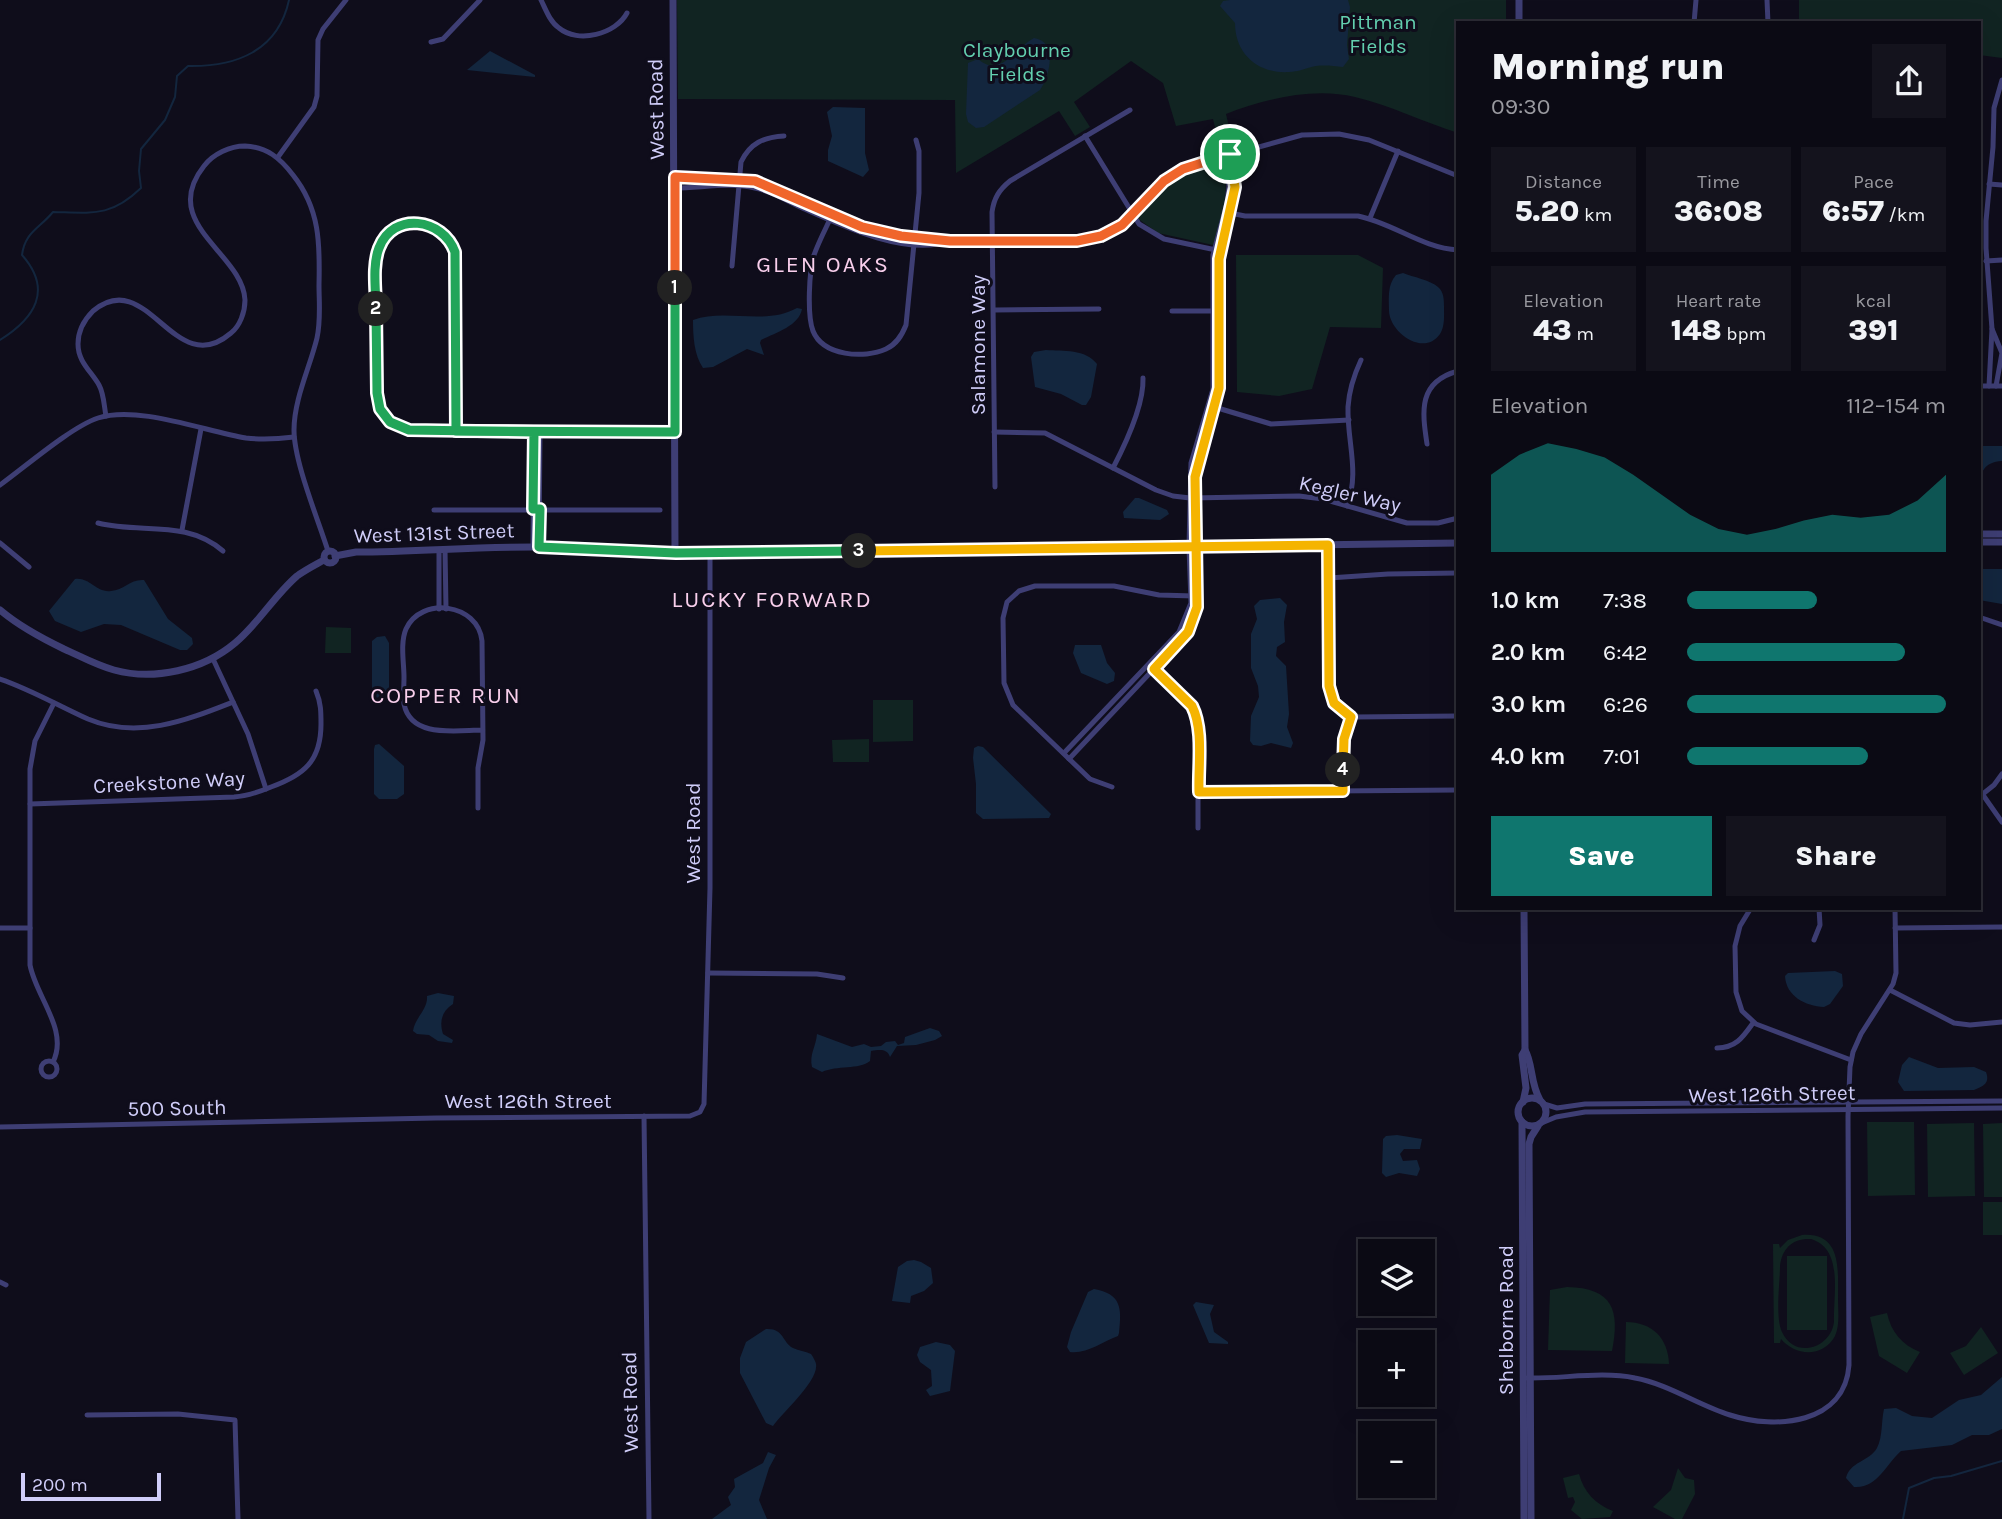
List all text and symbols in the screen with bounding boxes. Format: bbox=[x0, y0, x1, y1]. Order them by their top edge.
park label: Pittman Fields bbox=[1339, 10, 1417, 58]
park label: Claybourne Fields bbox=[963, 38, 1071, 86]
text: Morning run bbox=[1491, 44, 1725, 89]
button: share bbox=[1872, 44, 1946, 118]
street label: West Road bbox=[643, 58, 669, 160]
text: 09:30 bbox=[1491, 93, 1551, 120]
pin bbox=[1200, 124, 1260, 184]
icon: arrive bbox=[1211, 135, 1249, 173]
text: Distance bbox=[1525, 171, 1602, 193]
text: Time bbox=[1697, 171, 1740, 193]
text: Pace bbox=[1853, 171, 1894, 193]
text: 5.20 bbox=[1515, 193, 1579, 229]
text: 36:08 bbox=[1674, 193, 1763, 229]
text: 6:57 bbox=[1822, 193, 1884, 229]
text: km bbox=[1579, 204, 1612, 226]
text: /km bbox=[1884, 204, 1925, 226]
district label: GLEN OAKS bbox=[756, 251, 890, 278]
pin: 1 bbox=[658, 270, 692, 306]
street label: Salamone Way bbox=[966, 274, 990, 415]
text: 1 bbox=[671, 276, 678, 298]
text: Elevation bbox=[1523, 290, 1604, 312]
text: Heart rate bbox=[1676, 290, 1761, 312]
text: kcal bbox=[1855, 290, 1892, 312]
pin: 2 bbox=[358, 292, 394, 326]
text: 2 bbox=[370, 297, 381, 319]
text: 43 bbox=[1533, 312, 1572, 348]
text: 148 bbox=[1671, 312, 1722, 348]
text: 391 bbox=[1848, 312, 1899, 348]
text: m bbox=[1572, 323, 1594, 345]
text: bpm bbox=[1722, 323, 1766, 345]
text: Elevation bbox=[1491, 392, 1588, 419]
text: 112–154 m bbox=[1846, 392, 1946, 419]
street label: Kegler Way bbox=[1297, 471, 1404, 517]
street label: West 131st Street bbox=[353, 518, 515, 548]
pin: 3 bbox=[842, 534, 876, 568]
text: 3 bbox=[853, 539, 864, 561]
district label: LUCKY FORWARD bbox=[671, 586, 873, 613]
text: 1.0 km bbox=[1491, 587, 1560, 614]
text: 7:38 bbox=[1603, 587, 1647, 614]
text: 2.0 km bbox=[1491, 639, 1566, 666]
text: 6:42 bbox=[1603, 639, 1648, 666]
district label: COPPER RUN bbox=[370, 682, 522, 709]
text: 3.0 km bbox=[1491, 691, 1566, 718]
text: 6:26 bbox=[1603, 691, 1648, 718]
text: 4.0 km bbox=[1491, 743, 1565, 770]
text: 7:01 bbox=[1603, 743, 1640, 770]
pin: 4 bbox=[1326, 752, 1360, 788]
text: 4 bbox=[1337, 758, 1348, 780]
street label: Creekstone Way bbox=[92, 766, 246, 798]
street label: West Road bbox=[681, 782, 705, 884]
button: Save bbox=[1491, 816, 1712, 896]
button: Share bbox=[1726, 816, 1946, 896]
street label: West 126th Street bbox=[1688, 1081, 1856, 1107]
street label: West 126th Street bbox=[444, 1089, 612, 1113]
street label: 500 South bbox=[127, 1095, 227, 1121]
map controls bbox=[1358, 1239, 1435, 1498]
button: layers bbox=[1358, 1239, 1435, 1316]
street label: Shelborne Road bbox=[1494, 1245, 1518, 1395]
button: + bbox=[1358, 1330, 1435, 1407]
street label: West Road bbox=[617, 1351, 643, 1453]
button: − bbox=[1358, 1421, 1435, 1498]
scale bar bbox=[21, 1470, 161, 1502]
text: 200 m bbox=[32, 1474, 88, 1496]

